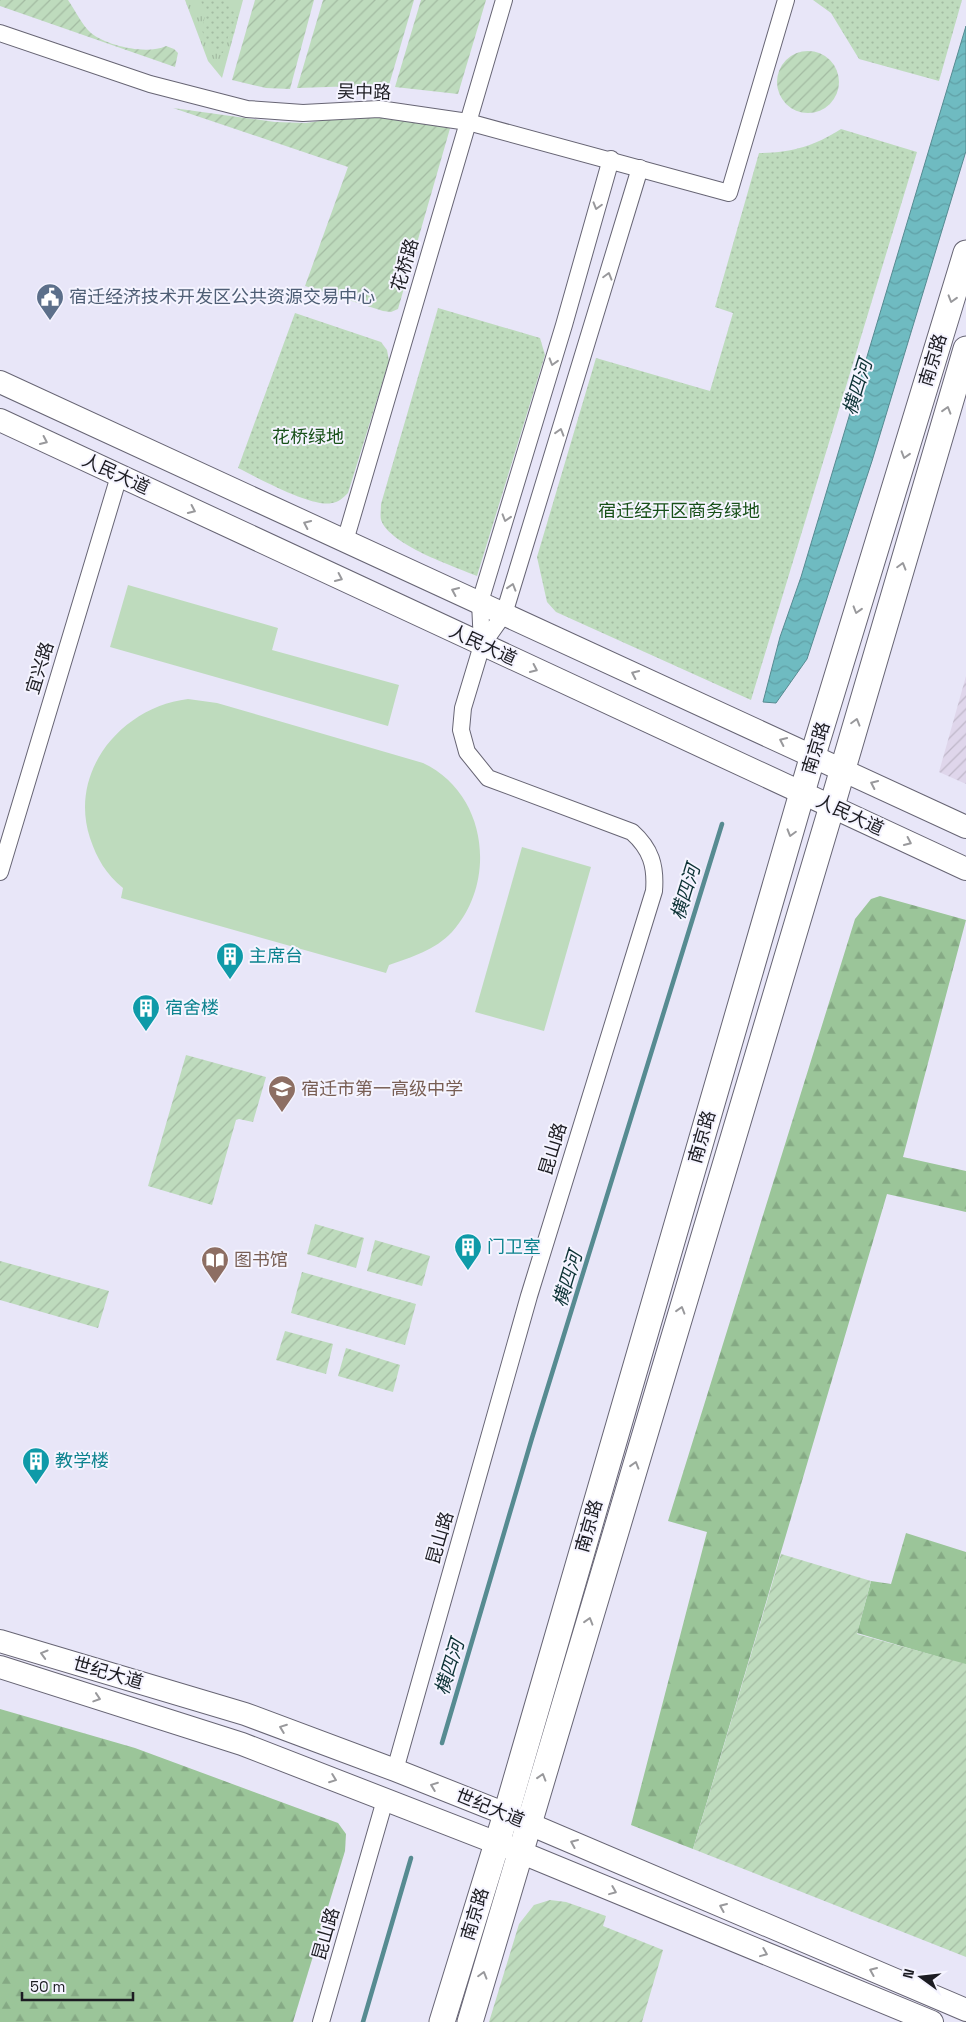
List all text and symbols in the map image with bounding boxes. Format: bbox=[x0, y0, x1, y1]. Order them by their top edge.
street label: 吴中路 bbox=[337, 80, 391, 103]
one-way arrow bbox=[593, 202, 603, 210]
street label: 花桥路 bbox=[386, 236, 423, 294]
one-way arrow bbox=[602, 273, 612, 281]
public building icon: 宿迁经济技术开发区公共资源交易中心 bbox=[35, 282, 65, 321]
place label: 宿迁经济技术开发区公共资源交易中心 bbox=[69, 285, 375, 308]
one-way arrow bbox=[947, 295, 957, 303]
street label: 南京路 bbox=[914, 331, 951, 389]
water label: 横四河 bbox=[837, 352, 879, 418]
one-way arrow bbox=[548, 358, 558, 366]
one-way arrow bbox=[942, 406, 952, 415]
park label: 花桥绿地 bbox=[272, 425, 344, 448]
one-way arrow bbox=[555, 428, 565, 436]
one-way arrow bbox=[39, 435, 48, 445]
street label: 人民大道 bbox=[79, 448, 154, 499]
one-way arrow bbox=[900, 450, 910, 458]
park label: 宿迁经开区商务绿地 bbox=[598, 499, 760, 522]
one-way arrow bbox=[186, 503, 195, 513]
one-way arrow bbox=[501, 513, 511, 522]
one-way arrow bbox=[303, 520, 312, 530]
one-way arrow bbox=[896, 562, 906, 571]
one-way arrow bbox=[334, 572, 343, 583]
one-way arrow bbox=[506, 583, 516, 592]
one-way arrow bbox=[451, 586, 460, 597]
one-way arrow bbox=[853, 605, 863, 614]
street label: 人民大道 bbox=[446, 619, 521, 670]
street label: 宜兴路 bbox=[21, 639, 58, 697]
one-way arrow bbox=[529, 663, 538, 673]
one-way arrow bbox=[631, 669, 640, 680]
one-way arrow bbox=[851, 718, 861, 727]
street label: 南京路 bbox=[797, 719, 834, 777]
one-way arrow bbox=[779, 737, 788, 747]
one-way arrow bbox=[870, 779, 879, 790]
street label: 人民大道 bbox=[813, 789, 888, 840]
one-way arrow bbox=[786, 828, 796, 836]
one-way arrow bbox=[903, 835, 912, 846]
water label: 横四河 bbox=[665, 857, 707, 923]
building icon: 主席台 bbox=[215, 941, 245, 980]
place label: 主席台 bbox=[249, 944, 303, 967]
building icon: 宿舍楼 bbox=[131, 993, 161, 1032]
place label: 宿舍楼 bbox=[165, 996, 219, 1019]
school or university icon: 宿迁市第一高级中学 bbox=[267, 1074, 297, 1113]
place label: 宿迁市第一高级中学 bbox=[301, 1077, 463, 1100]
street label: 南京路 bbox=[683, 1108, 720, 1166]
street label: 昆山路 bbox=[534, 1120, 571, 1178]
building icon: 门卫室 bbox=[453, 1232, 483, 1271]
place label: 门卫室 bbox=[487, 1235, 541, 1258]
water label: 横四河 bbox=[547, 1244, 589, 1310]
library icon: 图书馆 bbox=[200, 1245, 230, 1284]
place label: 图书馆 bbox=[234, 1248, 288, 1271]
one-way arrow bbox=[675, 1305, 686, 1314]
building icon: 教学楼 bbox=[21, 1446, 51, 1485]
place label: 教学楼 bbox=[55, 1449, 109, 1472]
one-way arrow bbox=[629, 1462, 639, 1470]
street label: 南京路 bbox=[570, 1497, 607, 1555]
street label: 昆山路 bbox=[421, 1509, 458, 1567]
one-way arrow bbox=[583, 1618, 593, 1626]
water label: 横四河 bbox=[429, 1632, 471, 1698]
one-way arrow bbox=[40, 1649, 49, 1659]
street label: 世纪大道 bbox=[70, 1652, 146, 1693]
one-way arrow bbox=[92, 1692, 100, 1702]
one-way arrow bbox=[279, 1724, 287, 1734]
one-way arrow bbox=[328, 1773, 337, 1784]
one-way arrow bbox=[537, 1773, 547, 1782]
one-way arrow bbox=[431, 1782, 439, 1792]
street label: 世纪大道 bbox=[453, 1783, 528, 1832]
one-way arrow bbox=[570, 1839, 579, 1850]
street label: 南京路 bbox=[456, 1885, 493, 1943]
one-way arrow bbox=[608, 1885, 617, 1895]
one-way arrow bbox=[719, 1902, 728, 1913]
street label: 昆山路 bbox=[307, 1905, 344, 1963]
one-way arrow bbox=[759, 1947, 767, 1957]
north arrow bbox=[896, 1952, 946, 2002]
one-way arrow bbox=[869, 1966, 878, 1977]
text: N bbox=[899, 1967, 918, 1981]
scale bar bbox=[22, 1970, 134, 2002]
one-way arrow bbox=[478, 1972, 488, 1980]
text: 50 m bbox=[30, 1977, 65, 1996]

